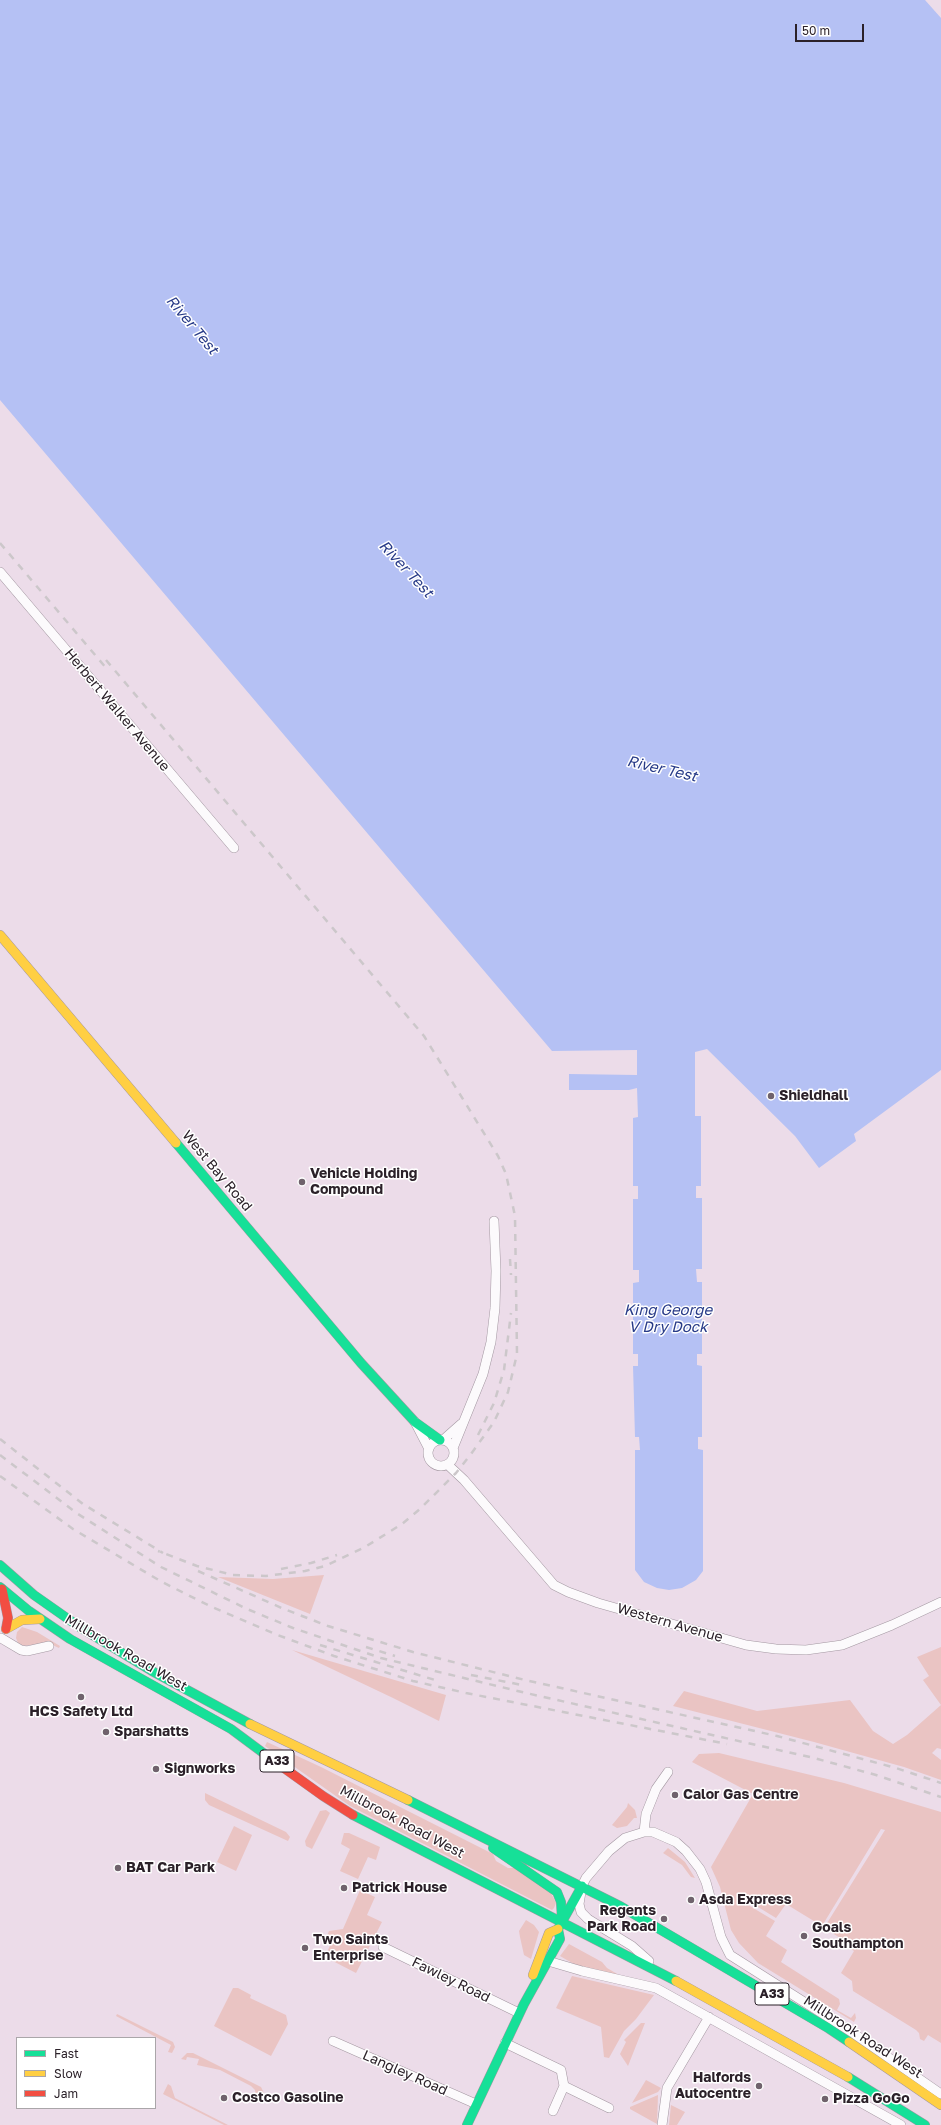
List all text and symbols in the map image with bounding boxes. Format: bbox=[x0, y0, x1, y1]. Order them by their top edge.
scale bar bbox=[797, 16, 866, 42]
text: 50 m bbox=[802, 23, 830, 38]
water label: River Test bbox=[162, 292, 222, 358]
water label: River Test bbox=[375, 537, 437, 601]
street label: Herbert Walker Avenue bbox=[61, 645, 173, 775]
water label: River Test bbox=[625, 752, 699, 786]
place label: Shieldhall bbox=[779, 1088, 848, 1104]
marker: Shieldhall bbox=[766, 1091, 776, 1101]
street label: West Bay Road bbox=[178, 1127, 256, 1215]
place label: Vehicle Holding Compound bbox=[310, 1166, 417, 1198]
marker: Vehicle Holding Compound bbox=[297, 1177, 307, 1187]
water label: King George V Dry Dock bbox=[624, 1301, 712, 1336]
street label: Western Avenue bbox=[615, 1600, 725, 1646]
street label: Millbrook Road West bbox=[62, 1611, 190, 1695]
marker: HCS Safety Ltd bbox=[76, 1692, 86, 1702]
place label: HCS Safety Ltd bbox=[29, 1704, 133, 1720]
place label: Sparshatts bbox=[114, 1724, 189, 1740]
marker: Sparshatts bbox=[101, 1727, 111, 1737]
road number: A33 bbox=[260, 1750, 294, 1772]
place label: Signworks bbox=[164, 1761, 235, 1777]
marker: Signworks bbox=[151, 1764, 161, 1774]
street label: Millbrook Road West bbox=[337, 1782, 467, 1862]
place label: Calor Gas Centre bbox=[683, 1787, 799, 1803]
marker: Calor Gas Centre bbox=[670, 1790, 680, 1800]
place label: BAT Car Park bbox=[126, 1860, 215, 1876]
marker: BAT Car Park bbox=[113, 1863, 123, 1873]
place label: Patrick House bbox=[352, 1880, 447, 1896]
marker: Patrick House bbox=[339, 1883, 349, 1893]
place label: Asda Express bbox=[699, 1892, 792, 1908]
marker: Asda Express bbox=[686, 1895, 696, 1905]
place label: Regents Park Road bbox=[587, 1903, 656, 1936]
marker: Regents Park Road bbox=[659, 1914, 669, 1924]
place label: Goals Southampton bbox=[812, 1920, 904, 1952]
marker: Goals Southampton bbox=[799, 1931, 809, 1941]
place label: Two Saints Enterprise bbox=[313, 1932, 388, 1964]
marker: Two Saints Enterprise bbox=[300, 1943, 310, 1953]
street label: Fawley Road bbox=[409, 1954, 493, 2006]
road number: A33 bbox=[755, 1983, 789, 2005]
street label: Millbrook Road West bbox=[800, 1992, 926, 2082]
legend bbox=[16, 2037, 156, 2109]
text: Fast bbox=[54, 2046, 79, 2061]
street label: Langley Road bbox=[360, 2047, 450, 2099]
text: Slow bbox=[54, 2066, 82, 2081]
place label: Halfords Autocentre bbox=[675, 2070, 751, 2102]
marker: Halfords Autocentre bbox=[754, 2081, 764, 2091]
text: Jam bbox=[54, 2086, 78, 2101]
place label: Costco Gasoline bbox=[232, 2090, 344, 2106]
place label: Pizza GoGo bbox=[833, 2091, 910, 2107]
marker: Costco Gasoline bbox=[219, 2093, 229, 2103]
marker: Pizza GoGo bbox=[820, 2094, 830, 2104]

